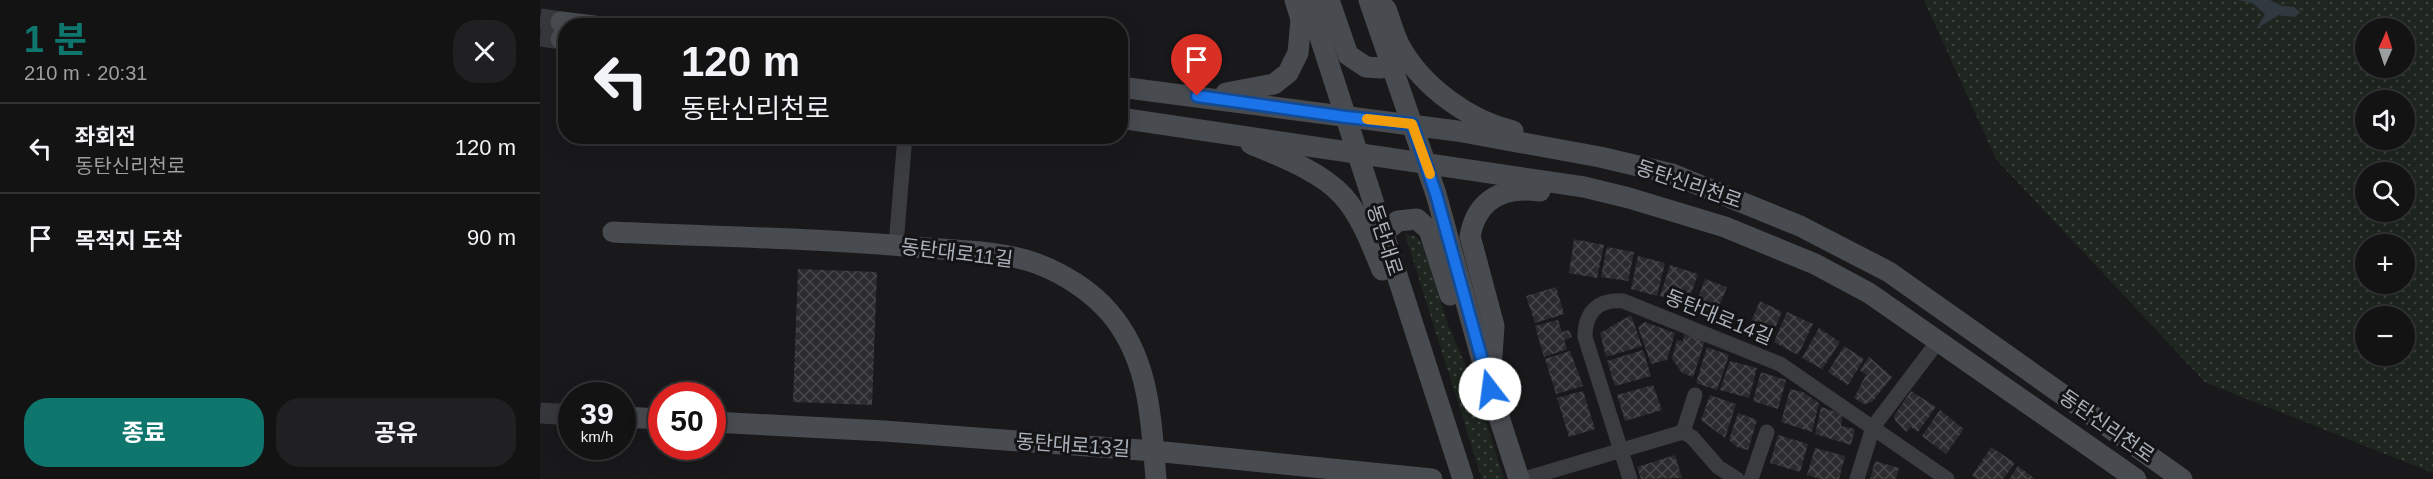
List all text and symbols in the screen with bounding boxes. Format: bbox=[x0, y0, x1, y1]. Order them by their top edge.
north arrow bbox=[2355, 18, 2415, 78]
map controls bbox=[2355, 18, 2415, 366]
text: 1 분 bbox=[24, 19, 87, 60]
button: close bbox=[453, 20, 516, 83]
pin bbox=[1171, 34, 1222, 96]
text: 120 m bbox=[681, 38, 800, 85]
icon: left bbox=[582, 42, 660, 120]
icon: arrive bbox=[1180, 43, 1213, 76]
text: 210 m · 20:31 bbox=[24, 62, 147, 84]
button: sound bbox=[2355, 90, 2415, 150]
text: 동탄신리천로 bbox=[681, 94, 830, 124]
text: 좌회전 bbox=[75, 124, 136, 149]
icon: left bbox=[24, 132, 57, 165]
text: 120 m bbox=[455, 135, 516, 160]
text: 동탄신리천로 bbox=[75, 155, 185, 177]
street label: 동탄신리천로 bbox=[1633, 156, 1745, 212]
button: search bbox=[2355, 162, 2415, 222]
street label: 동탄대로 bbox=[1363, 202, 1407, 278]
icon: arrive bbox=[24, 222, 57, 255]
text: 90 m bbox=[467, 225, 516, 250]
text: 목적지 도착 bbox=[75, 228, 182, 253]
button: + bbox=[2355, 234, 2415, 294]
street label: 동탄대로11길 bbox=[900, 235, 1014, 271]
street label: 동탄대로14길 bbox=[1662, 285, 1776, 349]
button: − bbox=[2355, 306, 2415, 366]
position arrow bbox=[1458, 357, 1522, 421]
speed limit sign: 50 bbox=[648, 382, 726, 460]
street label: 동탄신리천로 bbox=[2055, 385, 2159, 467]
text: 39 bbox=[580, 397, 614, 430]
button: 종료 bbox=[24, 398, 264, 467]
button: 공유 bbox=[276, 398, 516, 467]
text: km/h bbox=[581, 428, 613, 445]
street label: 동탄대로13길 bbox=[1015, 430, 1131, 460]

